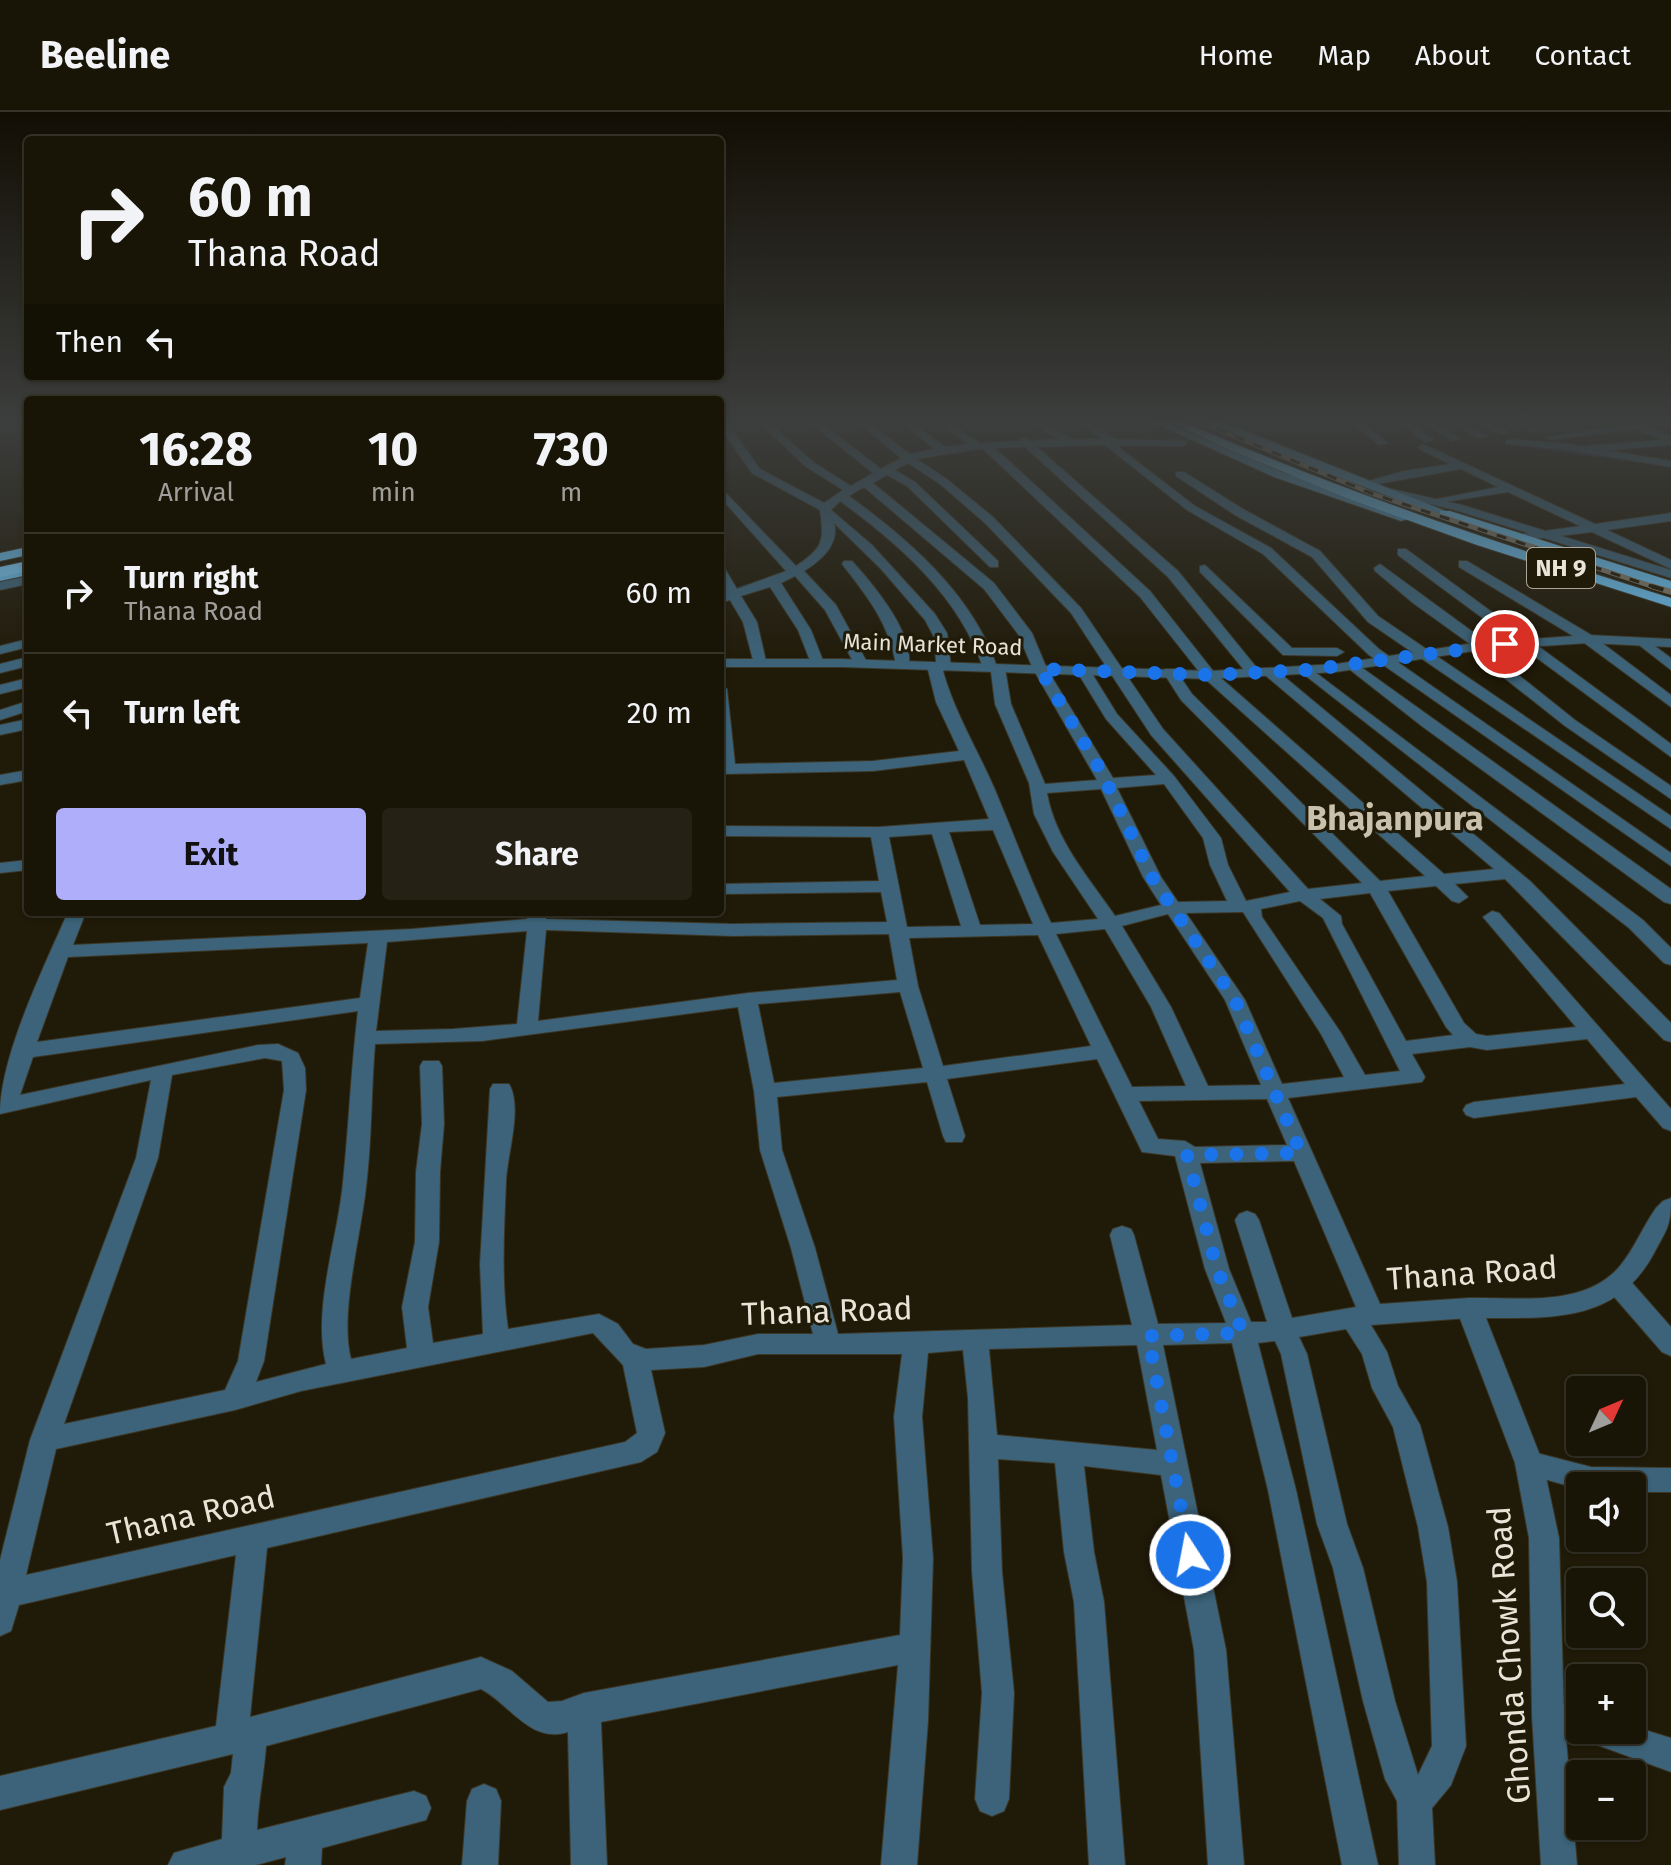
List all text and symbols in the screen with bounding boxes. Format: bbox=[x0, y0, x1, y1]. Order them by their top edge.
text: Beeline bbox=[40, 32, 170, 78]
text: Home bbox=[1199, 39, 1273, 72]
text: Map bbox=[1317, 39, 1371, 72]
text: About bbox=[1415, 39, 1490, 72]
text: Contact bbox=[1534, 39, 1631, 72]
text: 60 m bbox=[188, 164, 313, 231]
icon: right bbox=[56, 168, 160, 272]
text: Thana Road bbox=[188, 232, 381, 276]
icon: left bbox=[139, 320, 183, 364]
text: Then bbox=[56, 324, 123, 360]
text: 16:28 bbox=[139, 420, 253, 478]
text: 10 bbox=[368, 420, 418, 478]
text: 730 bbox=[534, 420, 609, 478]
text: Arrival bbox=[158, 477, 234, 508]
text: min bbox=[371, 477, 416, 508]
text: m bbox=[560, 477, 582, 508]
road number: NH 9 bbox=[1527, 548, 1595, 588]
text: Turn right bbox=[124, 560, 259, 596]
icon: right bbox=[56, 571, 100, 615]
text: 60 m bbox=[626, 575, 692, 611]
text: Thana Road bbox=[124, 596, 263, 627]
pin bbox=[1471, 610, 1539, 678]
icon: arrive bbox=[1483, 622, 1527, 666]
street label: Main Market Road bbox=[843, 628, 1023, 661]
icon: left bbox=[56, 691, 100, 735]
text: Turn left bbox=[124, 695, 240, 731]
text: 20 m bbox=[627, 695, 692, 731]
district label: Bhajanpura bbox=[1306, 798, 1484, 839]
button: Exit bbox=[56, 808, 366, 900]
button: Share bbox=[382, 808, 692, 900]
street label: Thana Road bbox=[1385, 1248, 1559, 1298]
street label: Thana Road bbox=[741, 1289, 913, 1333]
north arrow bbox=[1566, 1376, 1646, 1456]
map controls bbox=[1566, 1376, 1646, 1840]
button: sound bbox=[1566, 1472, 1646, 1552]
street label: Thana Road bbox=[103, 1477, 279, 1553]
street label: Ghonda Chowk Road bbox=[1480, 1505, 1538, 1805]
position arrow bbox=[1148, 1513, 1232, 1597]
button: search bbox=[1566, 1568, 1646, 1648]
button: + bbox=[1566, 1664, 1646, 1744]
button: − bbox=[1566, 1760, 1646, 1840]

